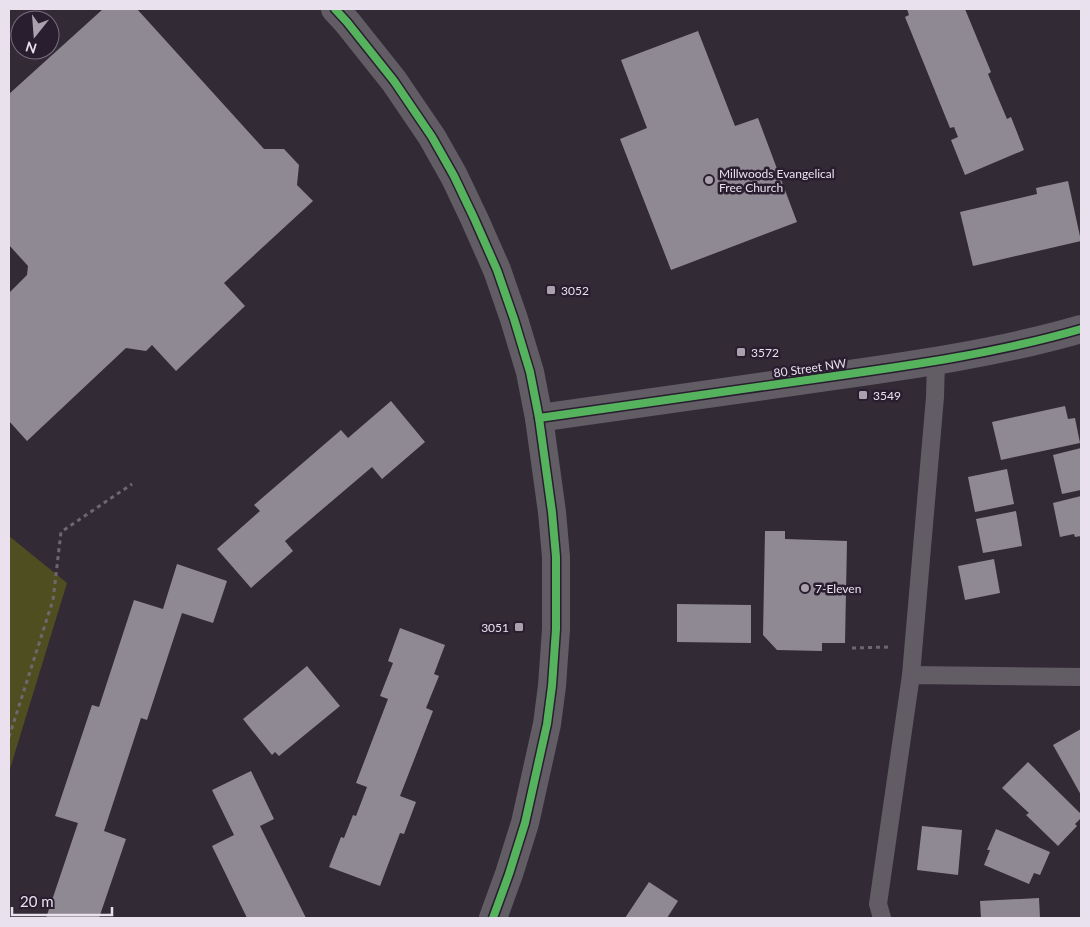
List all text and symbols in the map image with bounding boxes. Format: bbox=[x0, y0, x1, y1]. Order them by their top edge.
north arrow bbox=[10, 10, 60, 60]
text: N bbox=[23, 38, 39, 58]
place label: Millwoods Evangelical Free Church bbox=[719, 166, 835, 195]
marker: Millwoods Evangelical Free Church bbox=[703, 174, 715, 186]
place label: 3052 bbox=[561, 283, 589, 298]
marker: 3052 bbox=[545, 284, 557, 296]
place label: 3572 bbox=[751, 345, 779, 360]
marker: 3572 bbox=[735, 346, 747, 358]
street label: 80 Street NW bbox=[773, 355, 848, 381]
place label: 3549 bbox=[873, 388, 901, 403]
marker: 3549 bbox=[857, 389, 869, 401]
place label: 7-Eleven bbox=[815, 581, 861, 596]
marker: 7-Eleven bbox=[799, 582, 811, 594]
place label: 3051 bbox=[481, 620, 509, 635]
marker: 3051 bbox=[513, 621, 525, 633]
scale bar bbox=[12, 884, 112, 916]
text: 20 m bbox=[20, 892, 54, 910]

